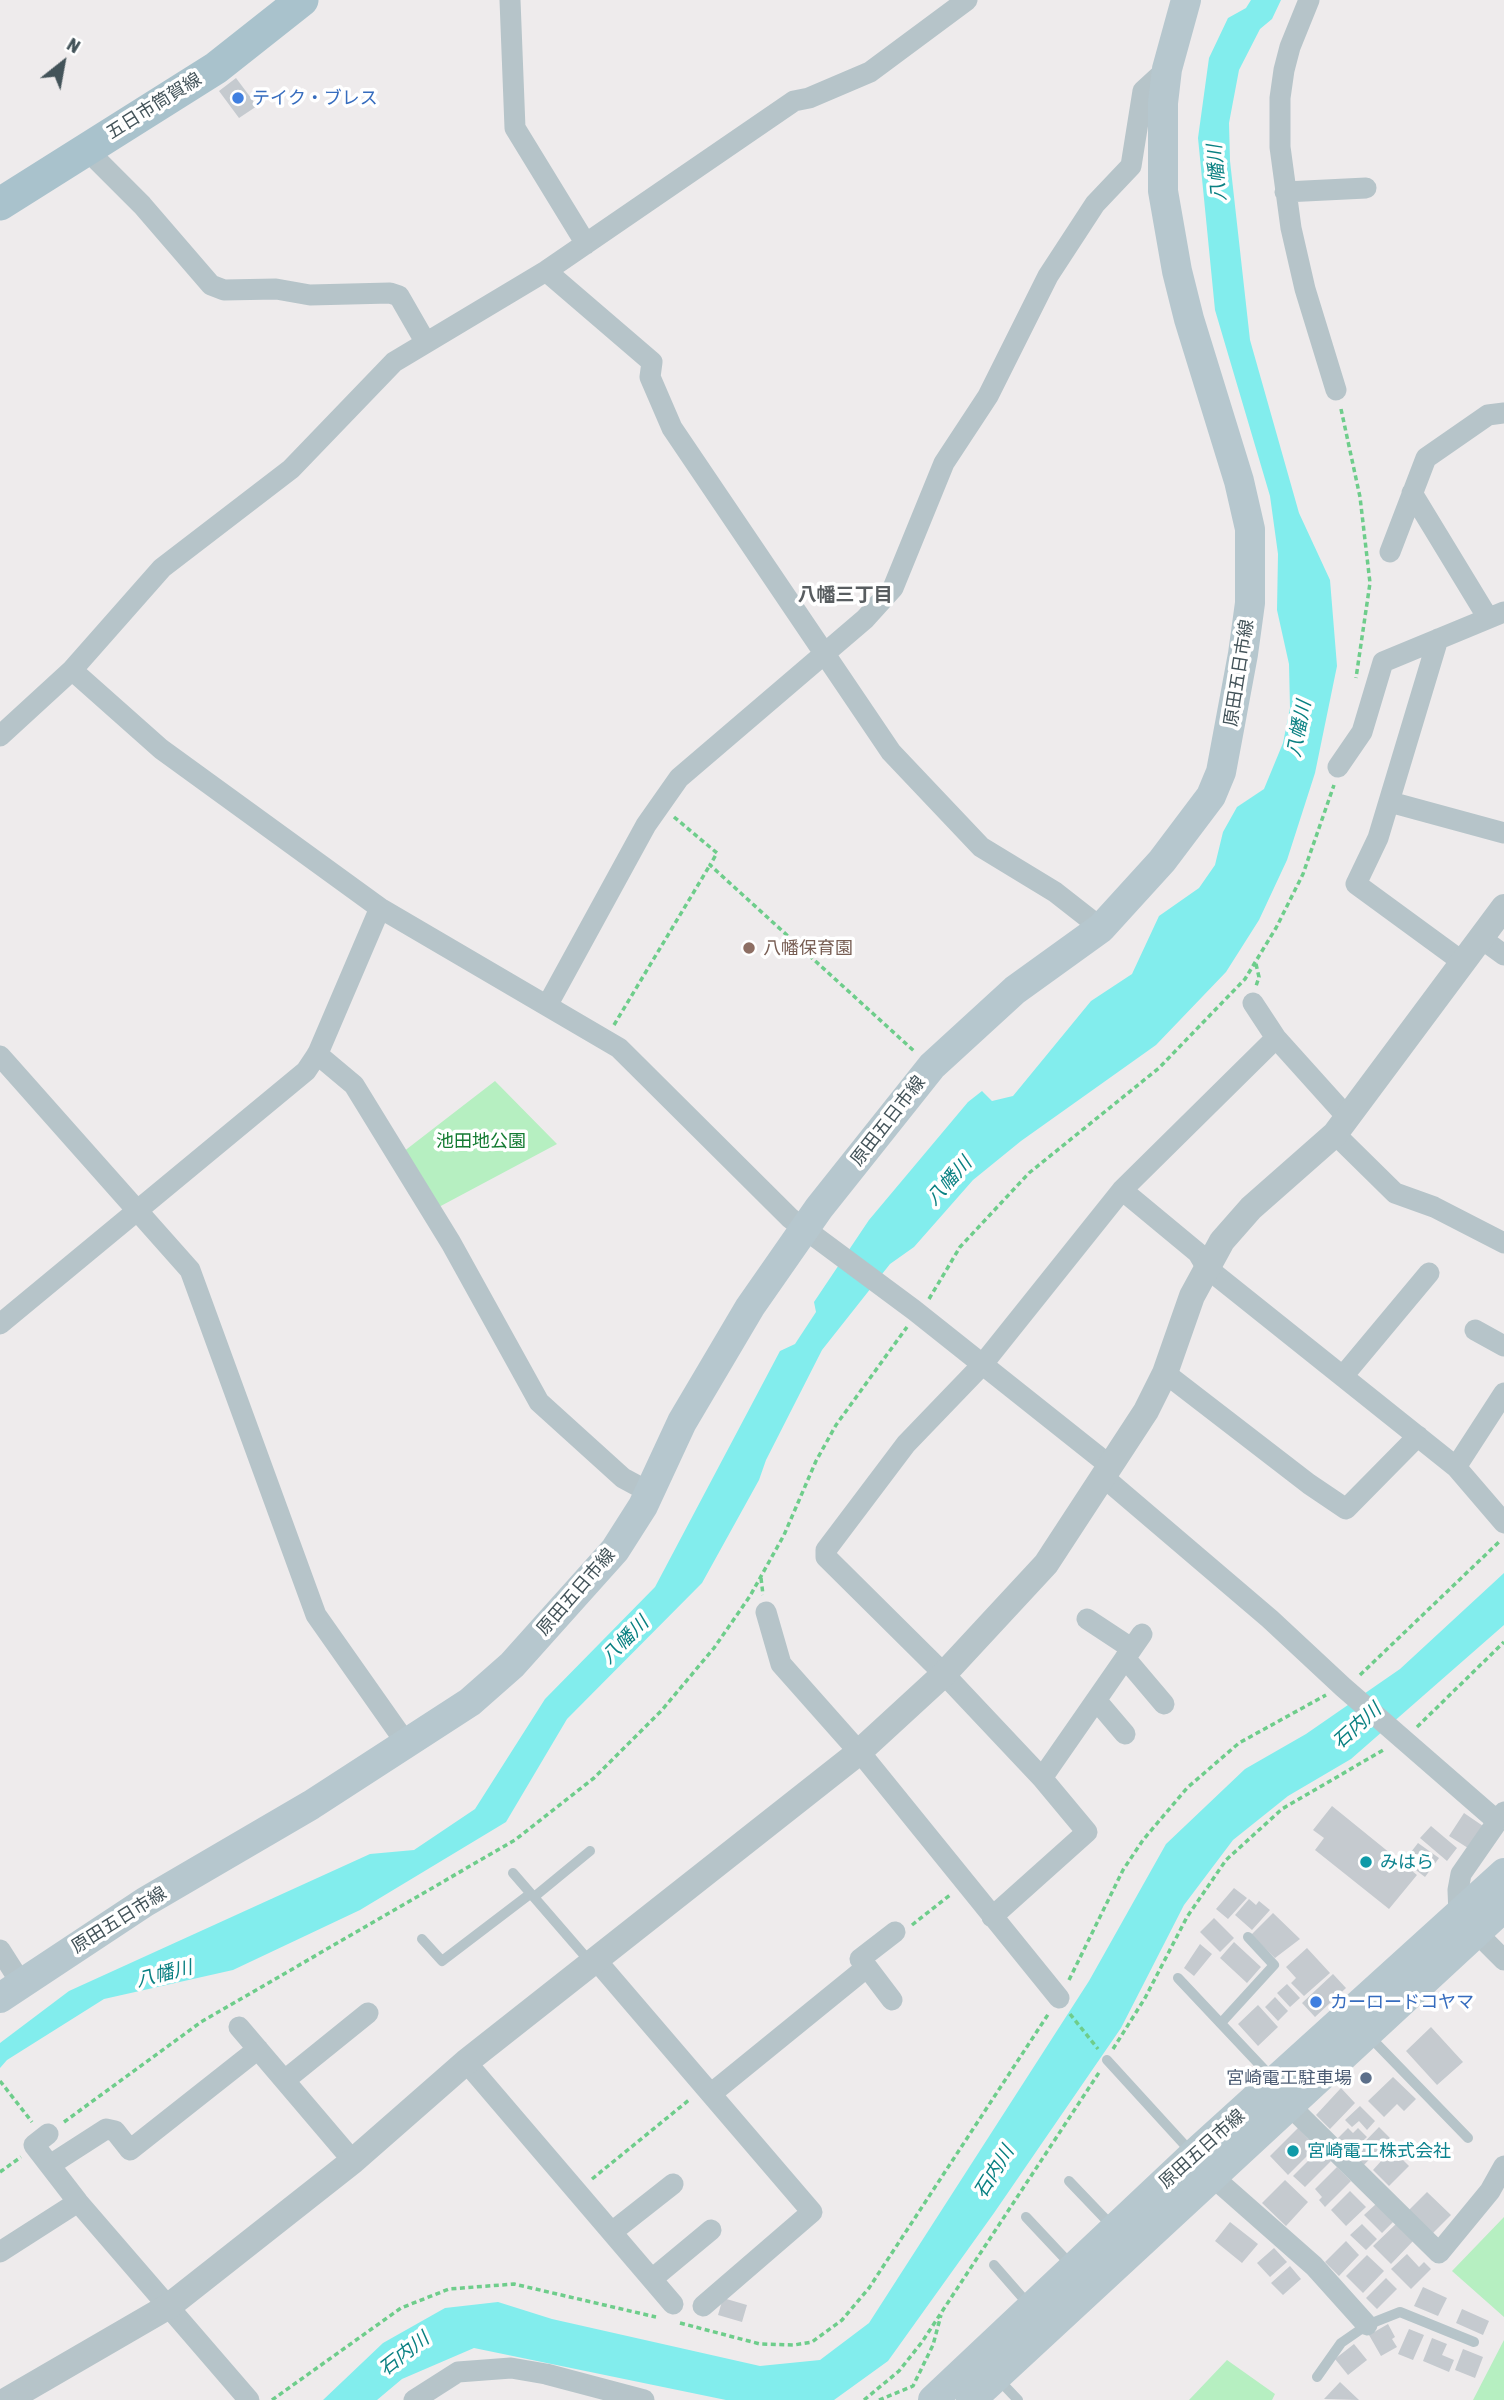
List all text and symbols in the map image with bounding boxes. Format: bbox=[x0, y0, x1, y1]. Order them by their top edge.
north arrow bbox=[28, 28, 98, 98]
text: N bbox=[63, 33, 84, 57]
street label: 五日市筒賀線 bbox=[102, 68, 206, 144]
place label: テイク・ブレス bbox=[252, 87, 378, 109]
marker: テイク・ブレス bbox=[230, 90, 246, 106]
water label: 八幡川 bbox=[1203, 144, 1231, 202]
district label: 八幡三丁目 bbox=[798, 584, 892, 606]
street label: 原田五日市線 bbox=[1220, 618, 1258, 728]
water label: 八幡川 bbox=[1282, 699, 1316, 759]
place label: 八幡保育園 bbox=[763, 937, 853, 959]
marker: 八幡保育園 bbox=[741, 940, 757, 956]
street label: 原田五日市線 bbox=[846, 1072, 930, 1170]
park label: 池田地公園 bbox=[436, 1130, 526, 1152]
water label: 八幡川 bbox=[921, 1152, 977, 1210]
street label: 原田五日市線 bbox=[532, 1544, 620, 1640]
water label: 八幡川 bbox=[597, 1612, 653, 1668]
water label: 石内川 bbox=[1328, 1698, 1386, 1754]
place label: みはら bbox=[1380, 1851, 1434, 1873]
marker: みはら bbox=[1358, 1854, 1374, 1870]
street label: 原田五日市線 bbox=[67, 1882, 171, 1958]
water label: 八幡川 bbox=[134, 1956, 194, 1992]
place label: カーロードコヤマ bbox=[1330, 1991, 1474, 2013]
marker: カーロードコヤマ bbox=[1308, 1994, 1324, 2010]
place label: 宮崎電工駐車場 bbox=[1226, 2067, 1352, 2089]
marker: 宮崎電工駐車場 bbox=[1358, 2070, 1374, 2086]
street label: 原田五日市線 bbox=[1155, 2105, 1249, 2193]
place label: 宮崎電工株式会社 bbox=[1307, 2140, 1451, 2162]
water label: 石内川 bbox=[969, 2142, 1019, 2202]
marker: 宮崎電工株式会社 bbox=[1285, 2143, 1301, 2159]
water label: 石内川 bbox=[375, 2327, 433, 2381]

